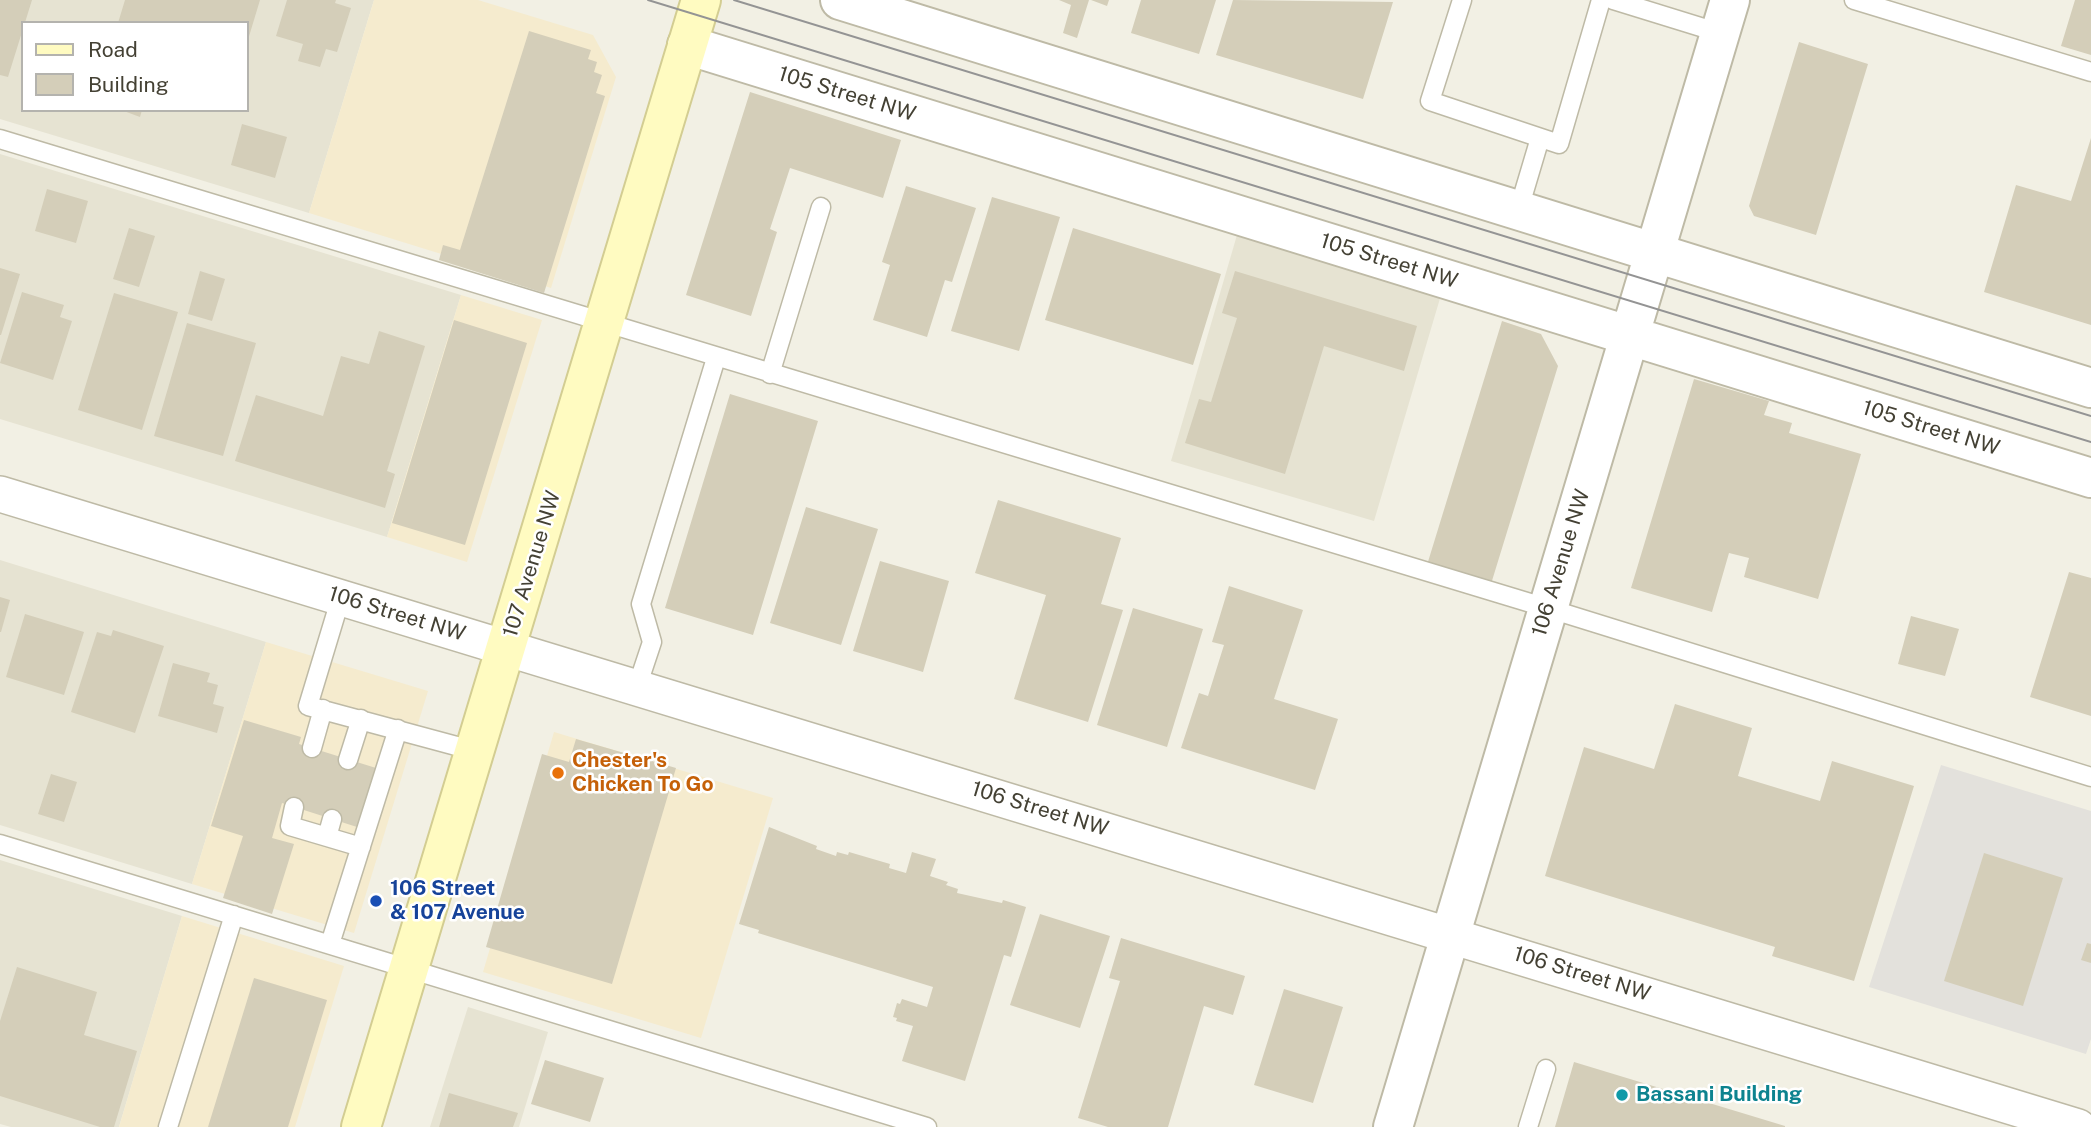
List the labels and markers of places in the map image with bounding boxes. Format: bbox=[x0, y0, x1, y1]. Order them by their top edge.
place label: Chester's Chicken To Go bbox=[572, 748, 714, 798]
marker: Chester's Chicken To Go bbox=[550, 765, 566, 781]
place label: 106 Street & 107 Avenue bbox=[390, 876, 525, 926]
marker: 106 Street & 107 Avenue bbox=[368, 893, 384, 909]
place label: Bassani Building bbox=[1636, 1082, 1802, 1108]
marker: Bassani Building bbox=[1614, 1087, 1630, 1103]

